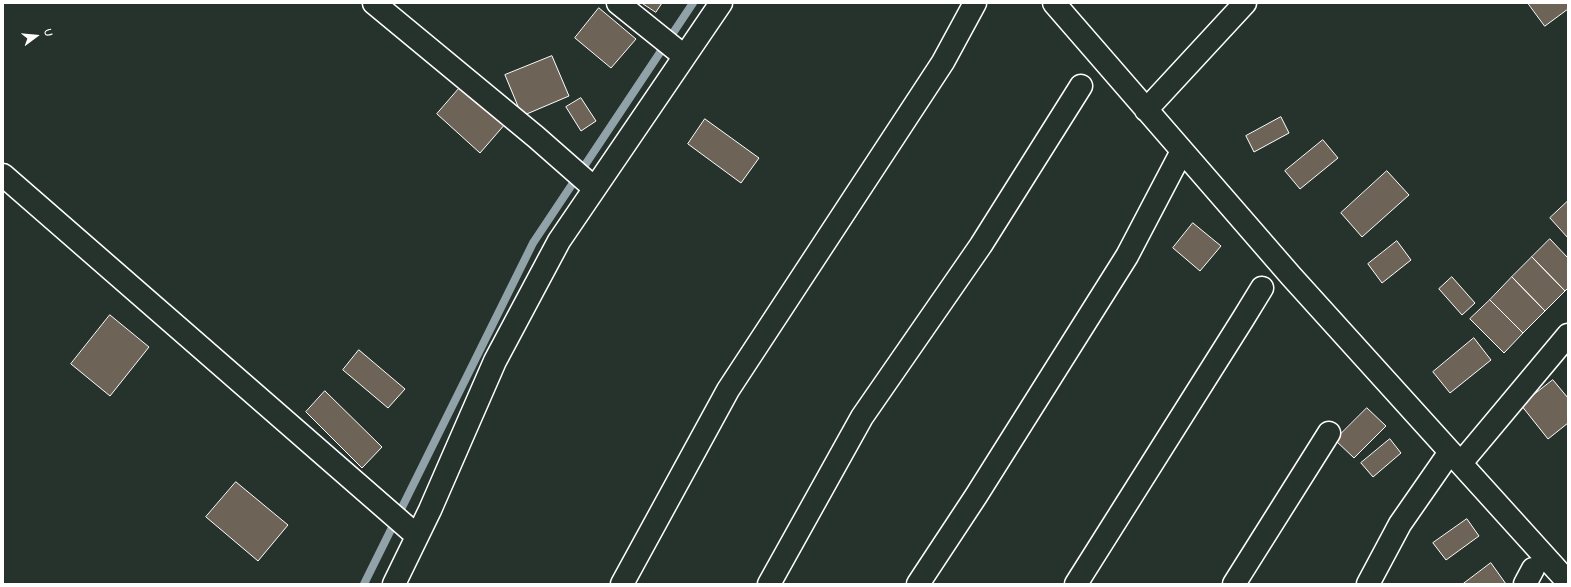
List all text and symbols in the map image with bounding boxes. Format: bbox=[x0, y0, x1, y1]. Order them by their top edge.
north arrow bbox=[16, 16, 56, 56]
text: U bbox=[41, 27, 55, 38]

